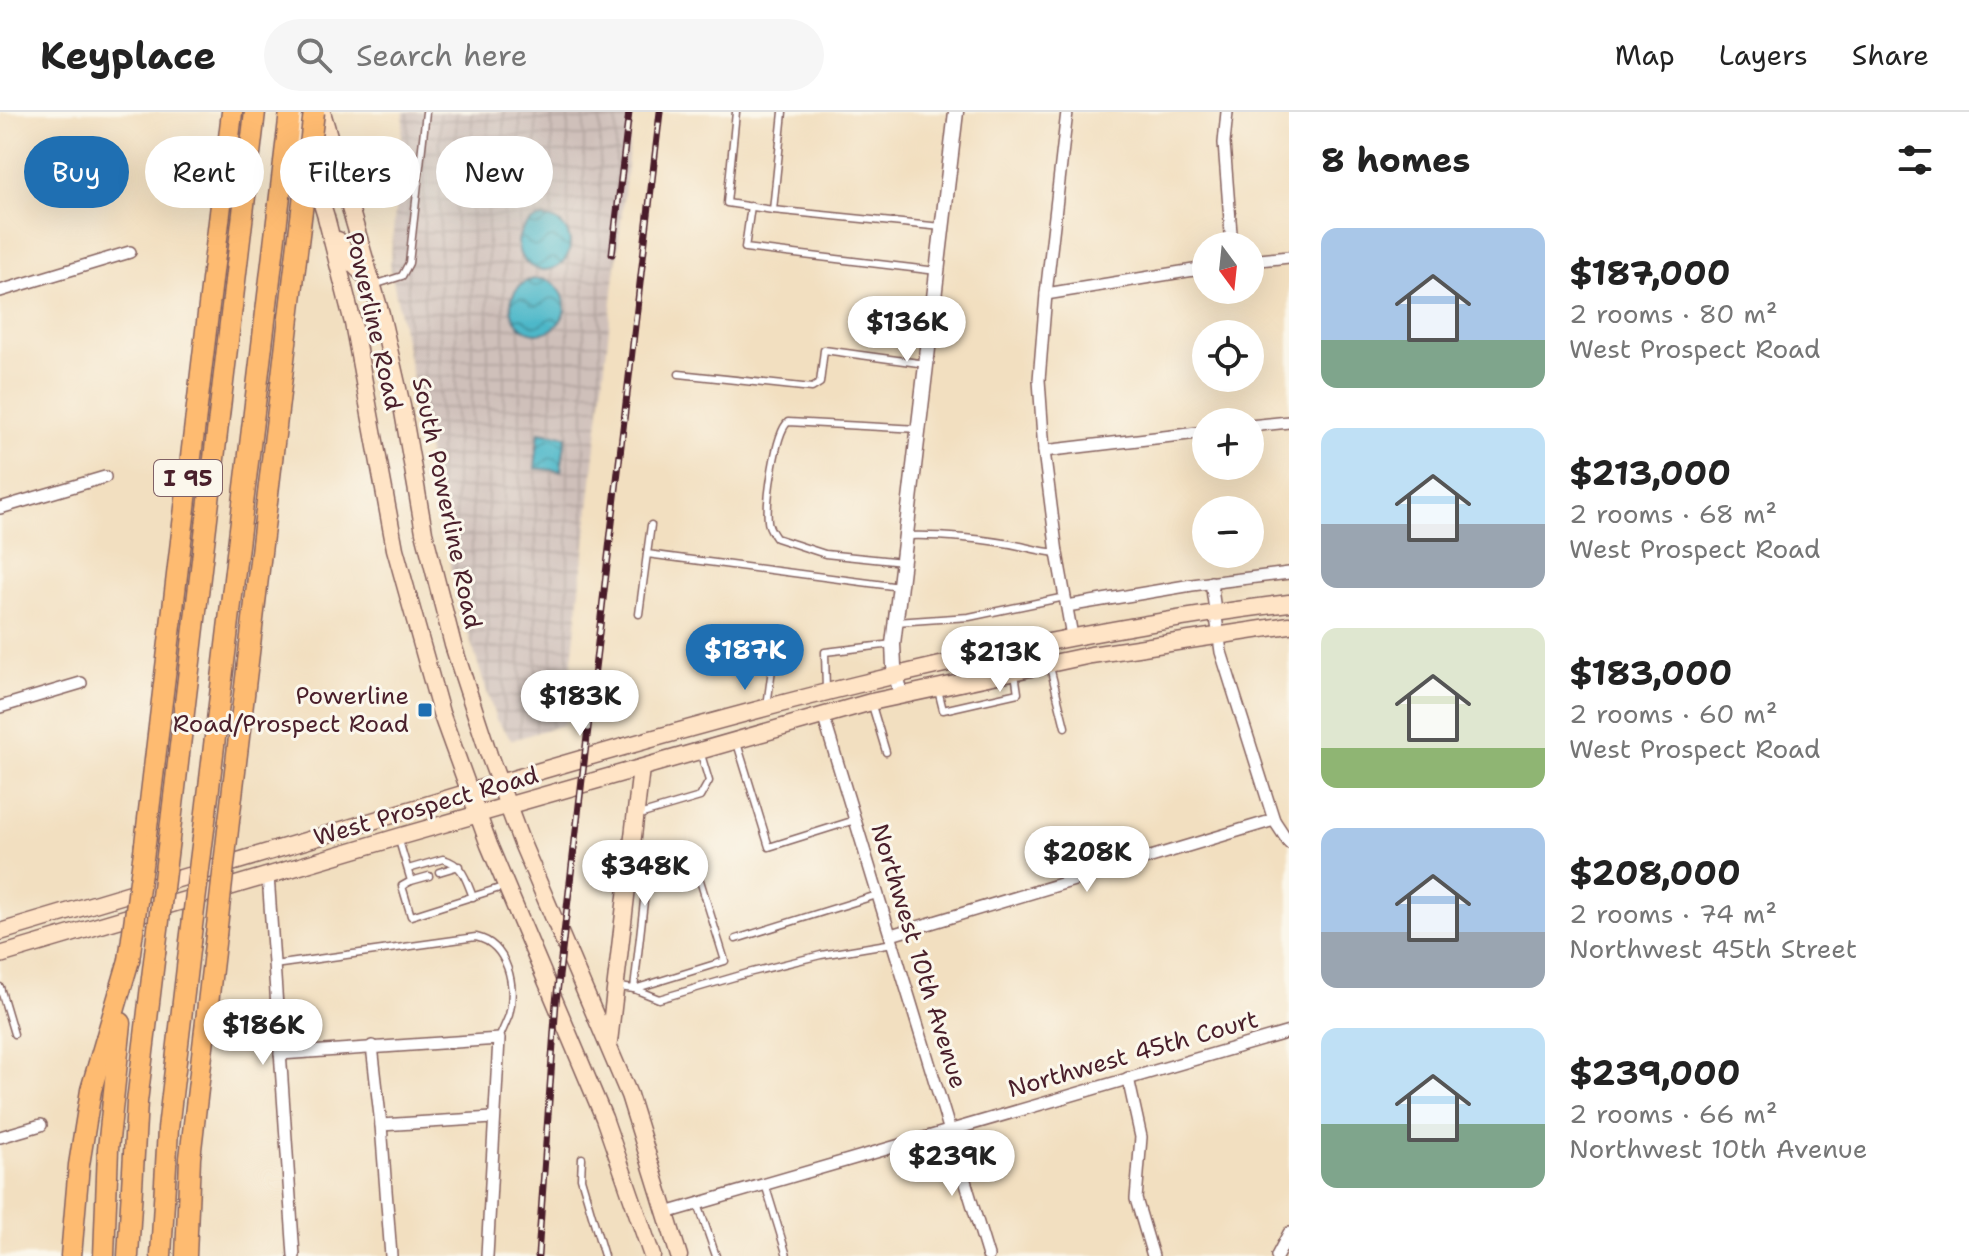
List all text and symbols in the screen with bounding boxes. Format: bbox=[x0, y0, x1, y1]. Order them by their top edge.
search box bbox=[264, 19, 824, 91]
text: Keyplace bbox=[40, 30, 216, 81]
icon: search bbox=[292, 33, 336, 77]
text: Search here bbox=[356, 35, 527, 76]
text: Map bbox=[1615, 36, 1675, 74]
text: Layers bbox=[1719, 36, 1808, 74]
text: Share bbox=[1852, 36, 1929, 74]
chip: Buy bbox=[24, 136, 129, 208]
chip: Rent bbox=[145, 136, 264, 208]
chip: Filters bbox=[280, 136, 420, 208]
chip: New bbox=[436, 136, 553, 208]
text: 8 homes bbox=[1321, 137, 1470, 183]
icon: filters bbox=[1893, 138, 1937, 182]
street label: Powerline Road bbox=[338, 229, 410, 413]
north arrow bbox=[1192, 232, 1264, 304]
map controls bbox=[1192, 232, 1264, 568]
text: $187,000 bbox=[1569, 250, 1731, 296]
icon: home bbox=[1385, 260, 1481, 356]
pin: $136K bbox=[851, 296, 963, 364]
text: 2 rooms · 80 m² bbox=[1569, 296, 1778, 331]
text: $136K bbox=[866, 304, 948, 339]
button: locate bbox=[1192, 320, 1264, 392]
text: West Prospect Road bbox=[1569, 331, 1821, 366]
street label: South Powerline Road bbox=[405, 374, 489, 632]
button: + bbox=[1192, 408, 1264, 480]
text: $213,000 bbox=[1569, 450, 1731, 496]
road number: I 95 bbox=[154, 460, 222, 496]
icon: home bbox=[1385, 460, 1481, 556]
button: − bbox=[1192, 496, 1264, 568]
text: 2 rooms · 68 m² bbox=[1569, 496, 1777, 531]
text: West Prospect Road bbox=[1569, 531, 1821, 566]
pin: $187K bbox=[689, 624, 801, 692]
pin: $213K bbox=[944, 626, 1056, 694]
text: $187K bbox=[704, 632, 786, 667]
text: $213K bbox=[959, 634, 1041, 669]
text: $183,000 bbox=[1569, 650, 1732, 696]
icon: home bbox=[1385, 660, 1481, 756]
pin: $183K bbox=[524, 670, 636, 738]
text: $183K bbox=[539, 678, 621, 713]
place label: Powerline Road/Prospect Road bbox=[173, 680, 409, 740]
text: 2 rooms · 60 m² bbox=[1569, 696, 1778, 731]
marker: Powerline Road/Prospect Road bbox=[416, 701, 434, 719]
text: West Prospect Road bbox=[1569, 731, 1821, 766]
street label: West Prospect Road bbox=[310, 759, 542, 853]
street label: Northwest 10th Avenue bbox=[863, 820, 975, 1092]
pin: $208K bbox=[1031, 826, 1143, 894]
text: $208K bbox=[1042, 834, 1132, 869]
pin: $348K bbox=[589, 840, 701, 908]
text: $348K bbox=[600, 848, 690, 883]
text: $208,000 bbox=[1569, 850, 1741, 896]
icon: home bbox=[1385, 860, 1481, 956]
text: 2 rooms · 74 m² bbox=[1569, 896, 1777, 931]
text: Northwest 45th Street bbox=[1569, 931, 1857, 966]
pin: $186K bbox=[207, 999, 319, 1067]
street label: Northwest 45th Court bbox=[1004, 1003, 1262, 1105]
text: $186K bbox=[222, 1007, 304, 1042]
text: $239,000 bbox=[1569, 1050, 1741, 1096]
icon: home bbox=[1385, 1060, 1481, 1156]
text: 2 rooms · 66 m² bbox=[1569, 1096, 1778, 1131]
pin: $239K bbox=[896, 1130, 1008, 1198]
text: Northwest 10th Avenue bbox=[1569, 1131, 1867, 1166]
text: $239K bbox=[908, 1138, 996, 1173]

